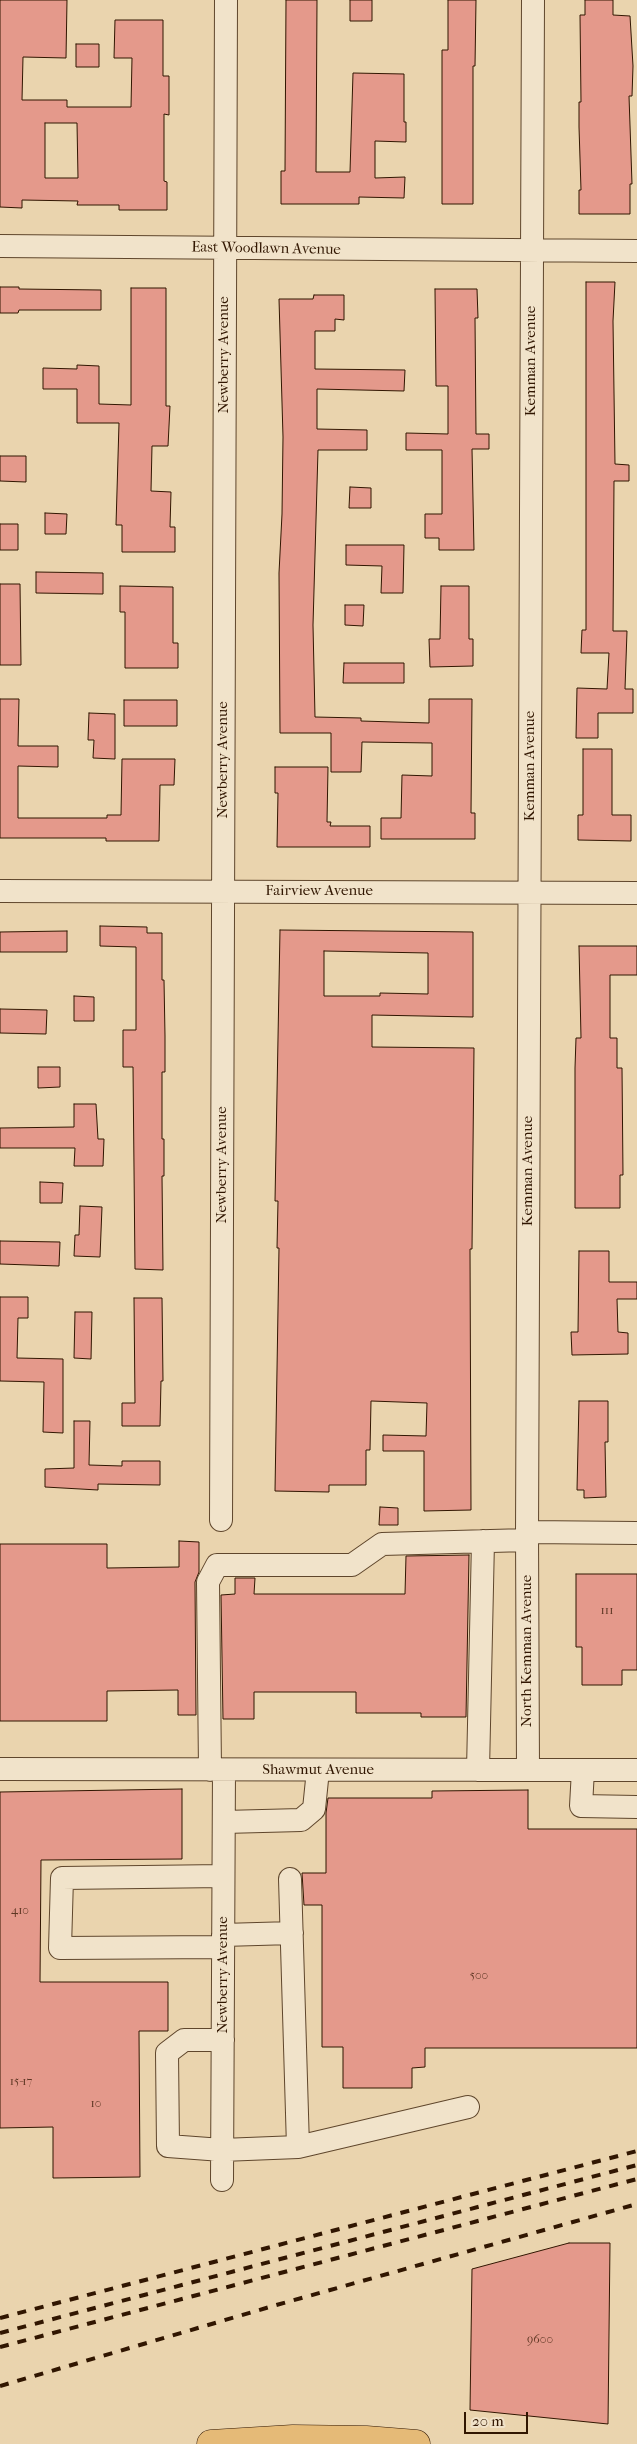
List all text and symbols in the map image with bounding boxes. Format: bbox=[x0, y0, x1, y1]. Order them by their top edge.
street label: East Woodlawn Avenue bbox=[191, 239, 341, 259]
street label: Newberry Avenue bbox=[215, 296, 233, 414]
street label: Kemman Avenue bbox=[522, 306, 540, 416]
street label: Newberry Avenue bbox=[214, 701, 232, 819]
street label: Kemman Avenue bbox=[521, 711, 539, 821]
street label: Fairview Avenue bbox=[265, 882, 373, 900]
street label: Newberry Avenue bbox=[213, 1106, 231, 1224]
street label: Kemman Avenue bbox=[519, 1116, 537, 1226]
street label: North Kemman Avenue bbox=[518, 1575, 536, 1727]
house number: 111 bbox=[601, 1604, 613, 1618]
street label: Shawmut Avenue bbox=[262, 1761, 374, 1779]
house number: 410 bbox=[11, 1904, 29, 1918]
street label: Newberry Avenue bbox=[214, 1916, 232, 2034]
house number: 500 bbox=[470, 1969, 488, 1983]
house number: 15-17 bbox=[10, 2075, 32, 2089]
house number: 10 bbox=[91, 2097, 101, 2111]
house number: 9600 bbox=[527, 2333, 553, 2347]
scale bar bbox=[467, 2402, 531, 2434]
text: 20 m bbox=[472, 2412, 504, 2430]

